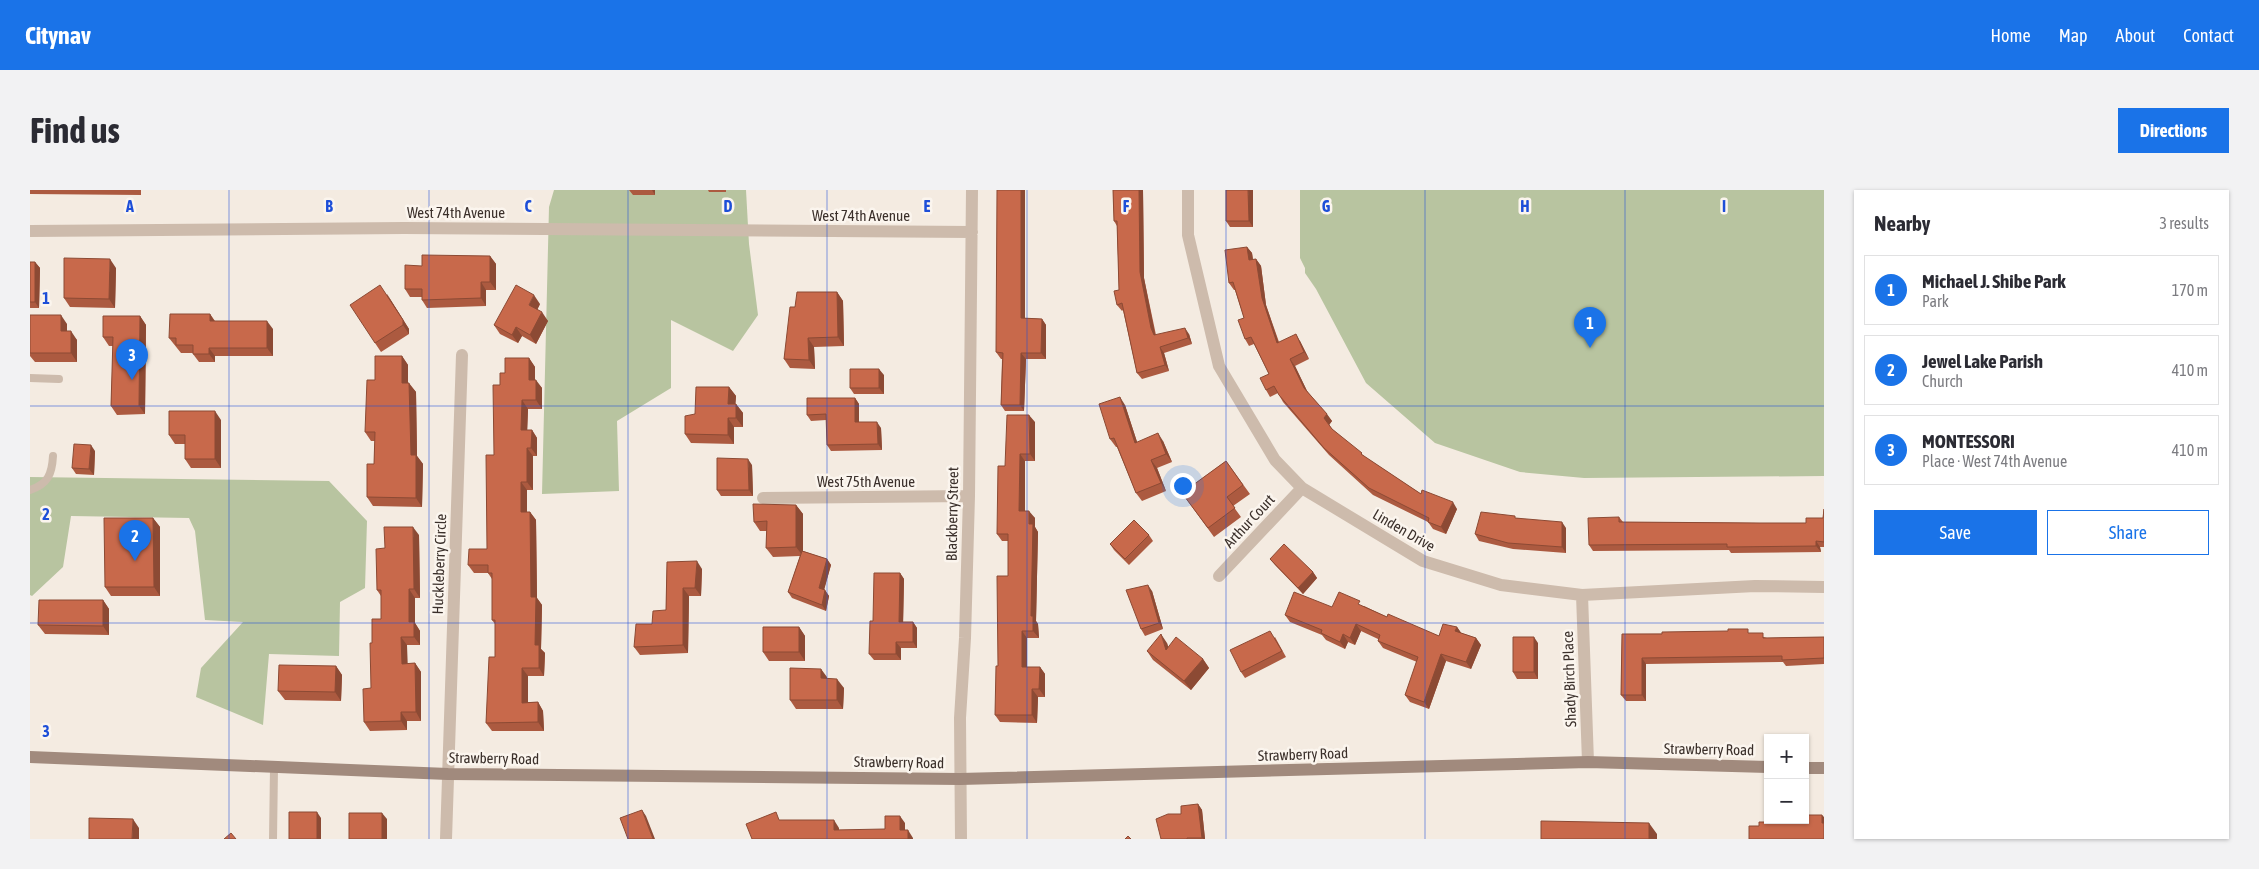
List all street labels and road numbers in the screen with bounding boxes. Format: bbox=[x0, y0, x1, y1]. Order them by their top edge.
street label: West 74th Avenue bbox=[407, 204, 505, 221]
street label: West 74th Avenue bbox=[812, 207, 910, 224]
street label: Blackberry Street bbox=[943, 467, 961, 561]
street label: West 75th Avenue bbox=[817, 473, 915, 490]
street label: Arthur Court bbox=[1220, 491, 1278, 551]
street label: Linden Drive bbox=[1370, 505, 1438, 555]
street label: Huckleberry Circle bbox=[429, 513, 449, 615]
street label: Shady Birch Place bbox=[1559, 630, 1579, 727]
street label: Strawberry Road bbox=[1664, 740, 1754, 758]
street label: Strawberry Road bbox=[1258, 744, 1348, 764]
street label: Strawberry Road bbox=[449, 749, 539, 767]
street label: Strawberry Road bbox=[854, 753, 944, 771]

